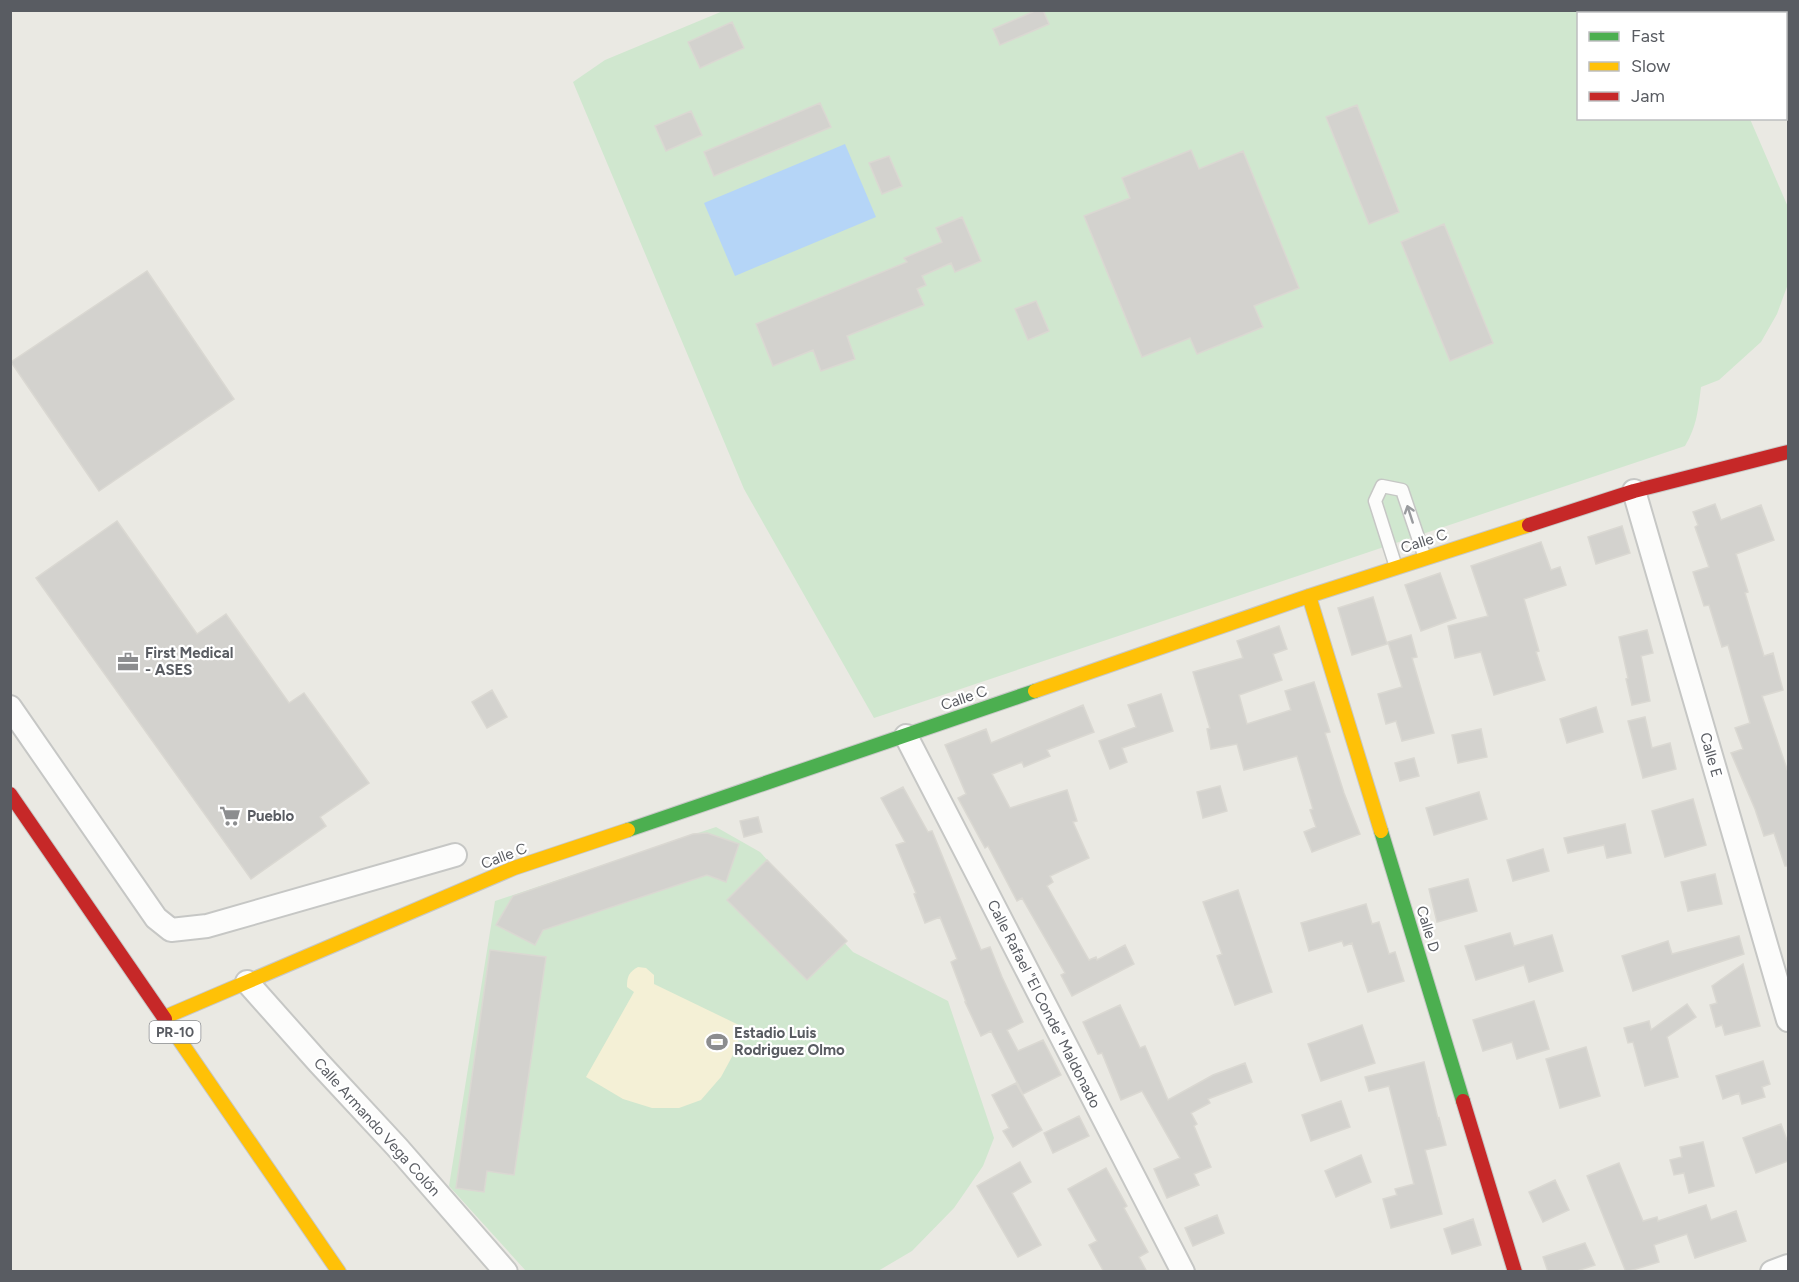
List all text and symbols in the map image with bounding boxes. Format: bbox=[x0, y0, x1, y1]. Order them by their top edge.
legend bbox=[1577, 12, 1787, 120]
text: Fast bbox=[1631, 25, 1665, 47]
text: Slow bbox=[1631, 55, 1670, 77]
text: Jam bbox=[1631, 85, 1665, 107]
one-way arrow bbox=[1404, 505, 1415, 524]
street label: Calle C bbox=[1398, 525, 1450, 557]
place label: First Medical - ASES bbox=[145, 644, 233, 679]
office icon: First Medical - ASES bbox=[116, 650, 140, 674]
street label: Calle C bbox=[938, 682, 990, 714]
street label: Calle E bbox=[1696, 730, 1726, 780]
supermarket icon: Pueblo bbox=[218, 804, 242, 828]
place label: Pueblo bbox=[247, 807, 294, 825]
street label: Calle C bbox=[478, 839, 530, 873]
street label: Calle Rafael "El Conde" Maldonado bbox=[984, 897, 1105, 1111]
street label: Calle D bbox=[1412, 904, 1444, 954]
road number: PR-10 bbox=[150, 1021, 201, 1043]
place label: Estadio Luis Rodriguez Olmo bbox=[734, 1024, 845, 1059]
sports icon: Estadio Luis Rodriguez Olmo bbox=[705, 1030, 729, 1054]
street label: Calle Armando Vega Colón bbox=[310, 1054, 444, 1200]

